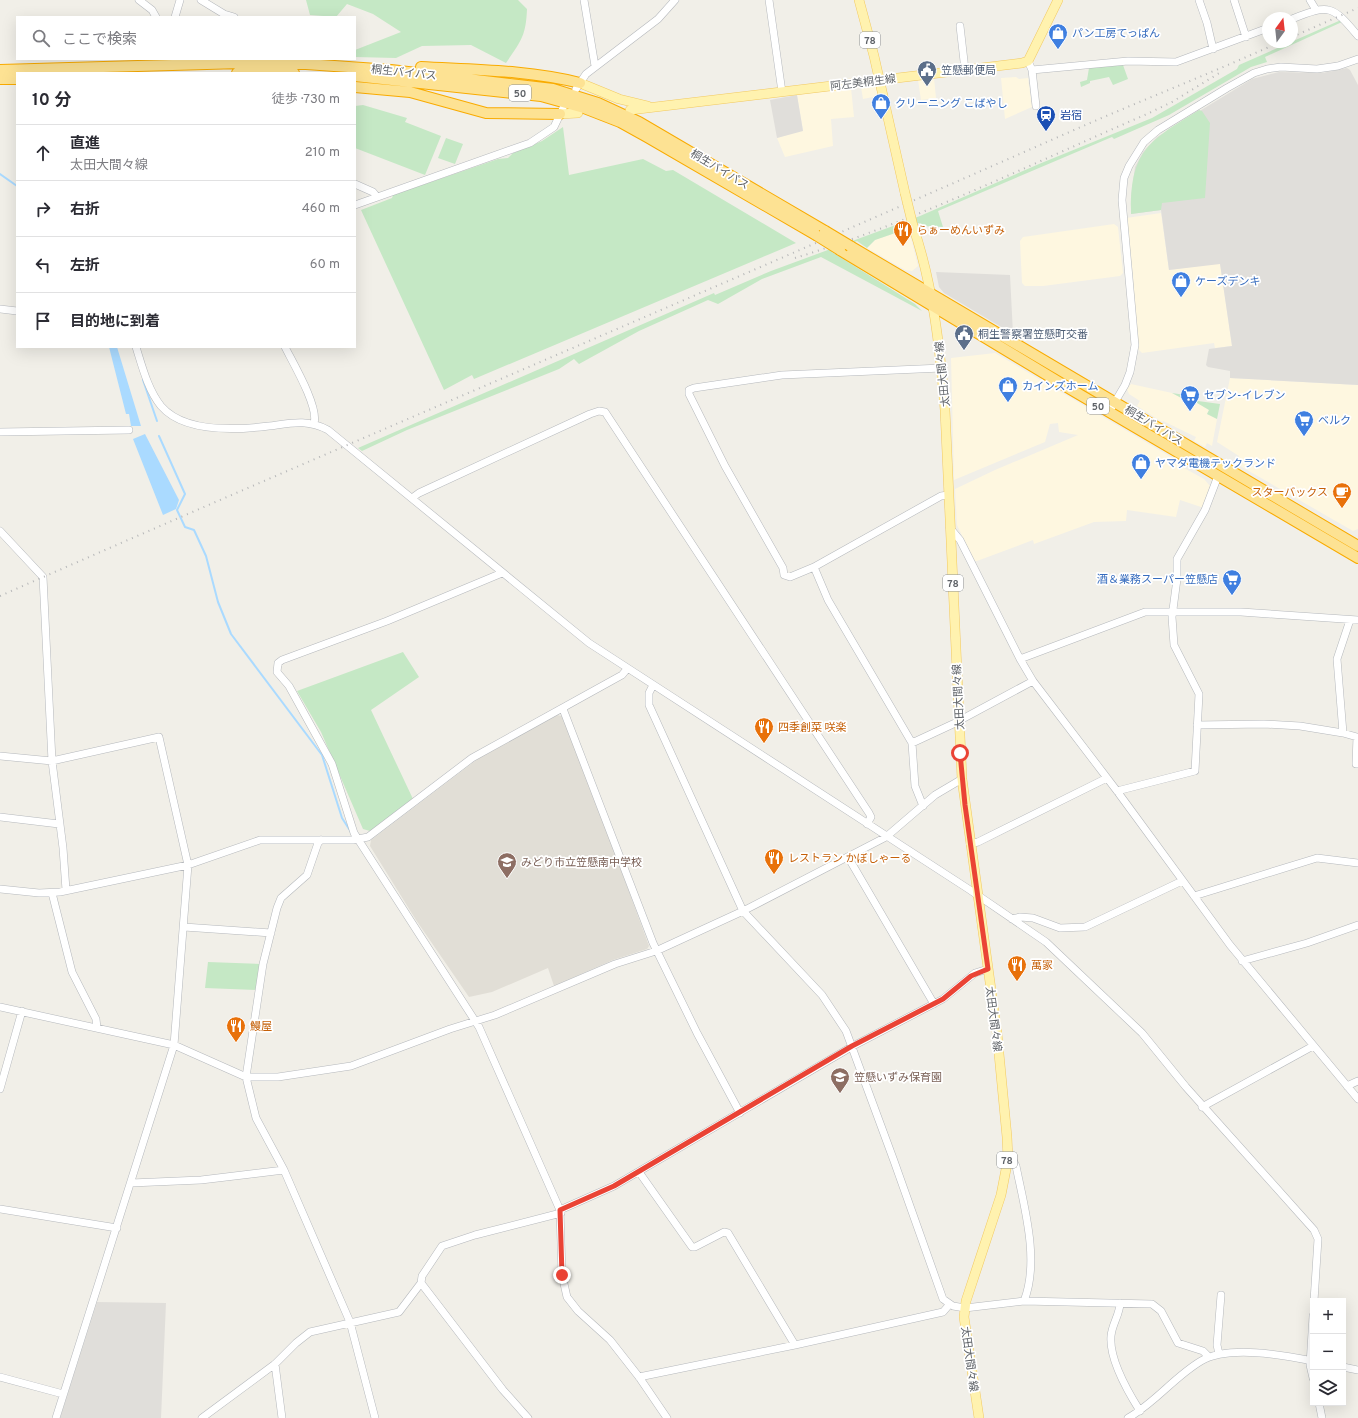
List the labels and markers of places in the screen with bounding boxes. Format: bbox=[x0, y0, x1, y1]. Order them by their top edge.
shop icon: パン工房てっぱん bbox=[1047, 22, 1069, 50]
place label: パン工房てっぱん bbox=[1072, 27, 1160, 41]
public building icon: 笠懸郵便局 bbox=[916, 59, 938, 87]
place label: 笠懸郵便局 bbox=[941, 64, 996, 78]
shop icon: クリーニング こばやし bbox=[870, 92, 892, 120]
place label: クリーニング こばやし bbox=[895, 97, 1008, 111]
station icon: 岩宿 bbox=[1035, 104, 1057, 132]
place label: 岩宿 bbox=[1060, 109, 1082, 123]
restaurant icon: らぁーめんいずみ bbox=[892, 219, 914, 247]
place label: らぁーめんいずみ bbox=[917, 224, 1005, 238]
shop icon: ケーズデンキ bbox=[1170, 270, 1192, 298]
place label: ケーズデンキ bbox=[1195, 275, 1260, 289]
public building icon: 桐生警察署笠懸町交番 bbox=[953, 323, 975, 351]
place label: 桐生警察署笠懸町交番 bbox=[978, 328, 1088, 342]
shop icon: カインズホーム bbox=[997, 375, 1019, 403]
place label: カインズホーム bbox=[1022, 380, 1098, 394]
supermarket icon: セブン-イレブン bbox=[1179, 384, 1201, 412]
place label: セブン-イレブン bbox=[1204, 389, 1285, 403]
supermarket icon: ベルク bbox=[1293, 409, 1315, 437]
place label: ベルク bbox=[1318, 414, 1351, 428]
shop icon: ヤマダ電機テックランド bbox=[1130, 452, 1152, 480]
place label: ヤマダ電機テックランド bbox=[1155, 457, 1276, 471]
cafe icon: スターバックス bbox=[1331, 481, 1353, 509]
place label: スターバックス bbox=[1251, 486, 1328, 500]
supermarket icon: 酒＆業務スーパー笠懸店 bbox=[1221, 568, 1243, 596]
place label: 酒＆業務スーパー笠懸店 bbox=[1097, 573, 1218, 587]
restaurant icon: 四季創菜 咲楽 bbox=[753, 716, 775, 744]
place label: 四季創菜 咲楽 bbox=[778, 721, 847, 735]
restaurant icon: レストラン かぼしゃーる bbox=[763, 847, 785, 875]
school or university icon: みどり市立笠懸南中学校 bbox=[496, 851, 518, 879]
place label: レストラン かぼしゃーる bbox=[788, 852, 912, 866]
place label: みどり市立笠懸南中学校 bbox=[521, 856, 642, 870]
restaurant icon: 萬家 bbox=[1006, 954, 1028, 982]
place label: 萬家 bbox=[1031, 959, 1053, 973]
restaurant icon: 鰻屋 bbox=[225, 1015, 247, 1043]
place label: 鰻屋 bbox=[250, 1020, 272, 1034]
school or university icon: 笠懸いずみ保育園 bbox=[829, 1066, 851, 1094]
place label: 笠懸いずみ保育園 bbox=[854, 1071, 942, 1085]

